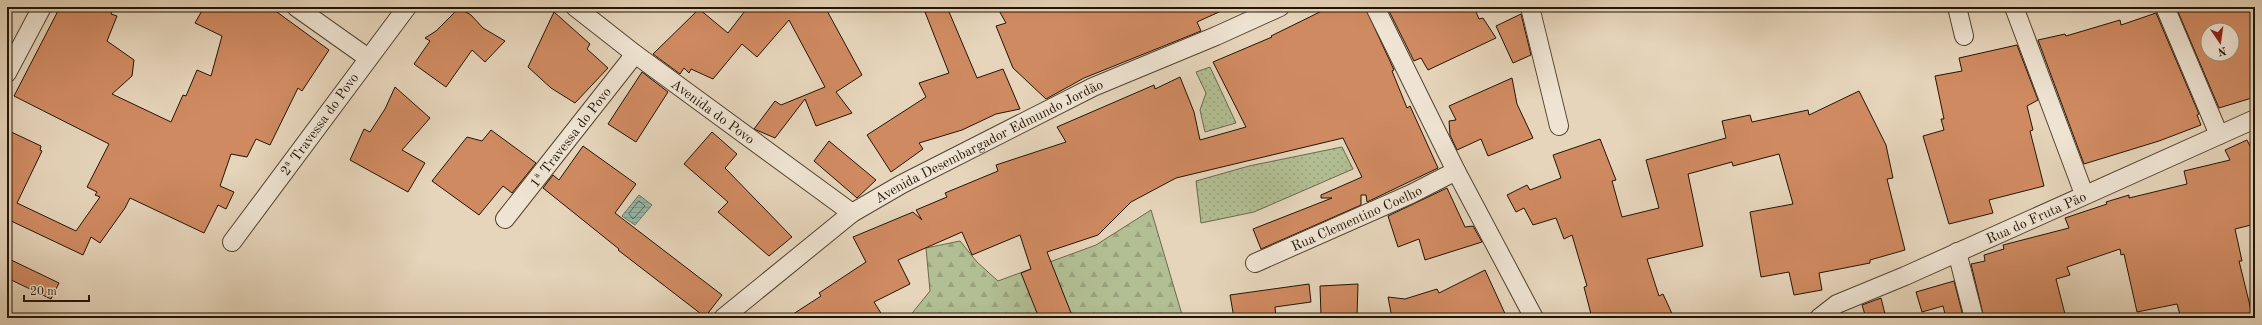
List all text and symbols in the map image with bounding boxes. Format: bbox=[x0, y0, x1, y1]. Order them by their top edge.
north arrow bbox=[2200, 22, 2240, 62]
text: N bbox=[2216, 44, 2227, 57]
street label: 2ª Travessa do Povo bbox=[278, 71, 362, 178]
street label: Avenida do Povo bbox=[668, 77, 757, 147]
street label: Avenida Desembargador Edmundo Jordão bbox=[873, 78, 1105, 206]
street label: 1ª Travessa do Povo bbox=[527, 85, 614, 190]
street label: Rua Clementino Coelho bbox=[1289, 184, 1425, 254]
street label: Rua do Fruta Pão bbox=[1984, 190, 2089, 247]
scale bar bbox=[24, 277, 89, 303]
text: 20 m bbox=[30, 286, 57, 298]

